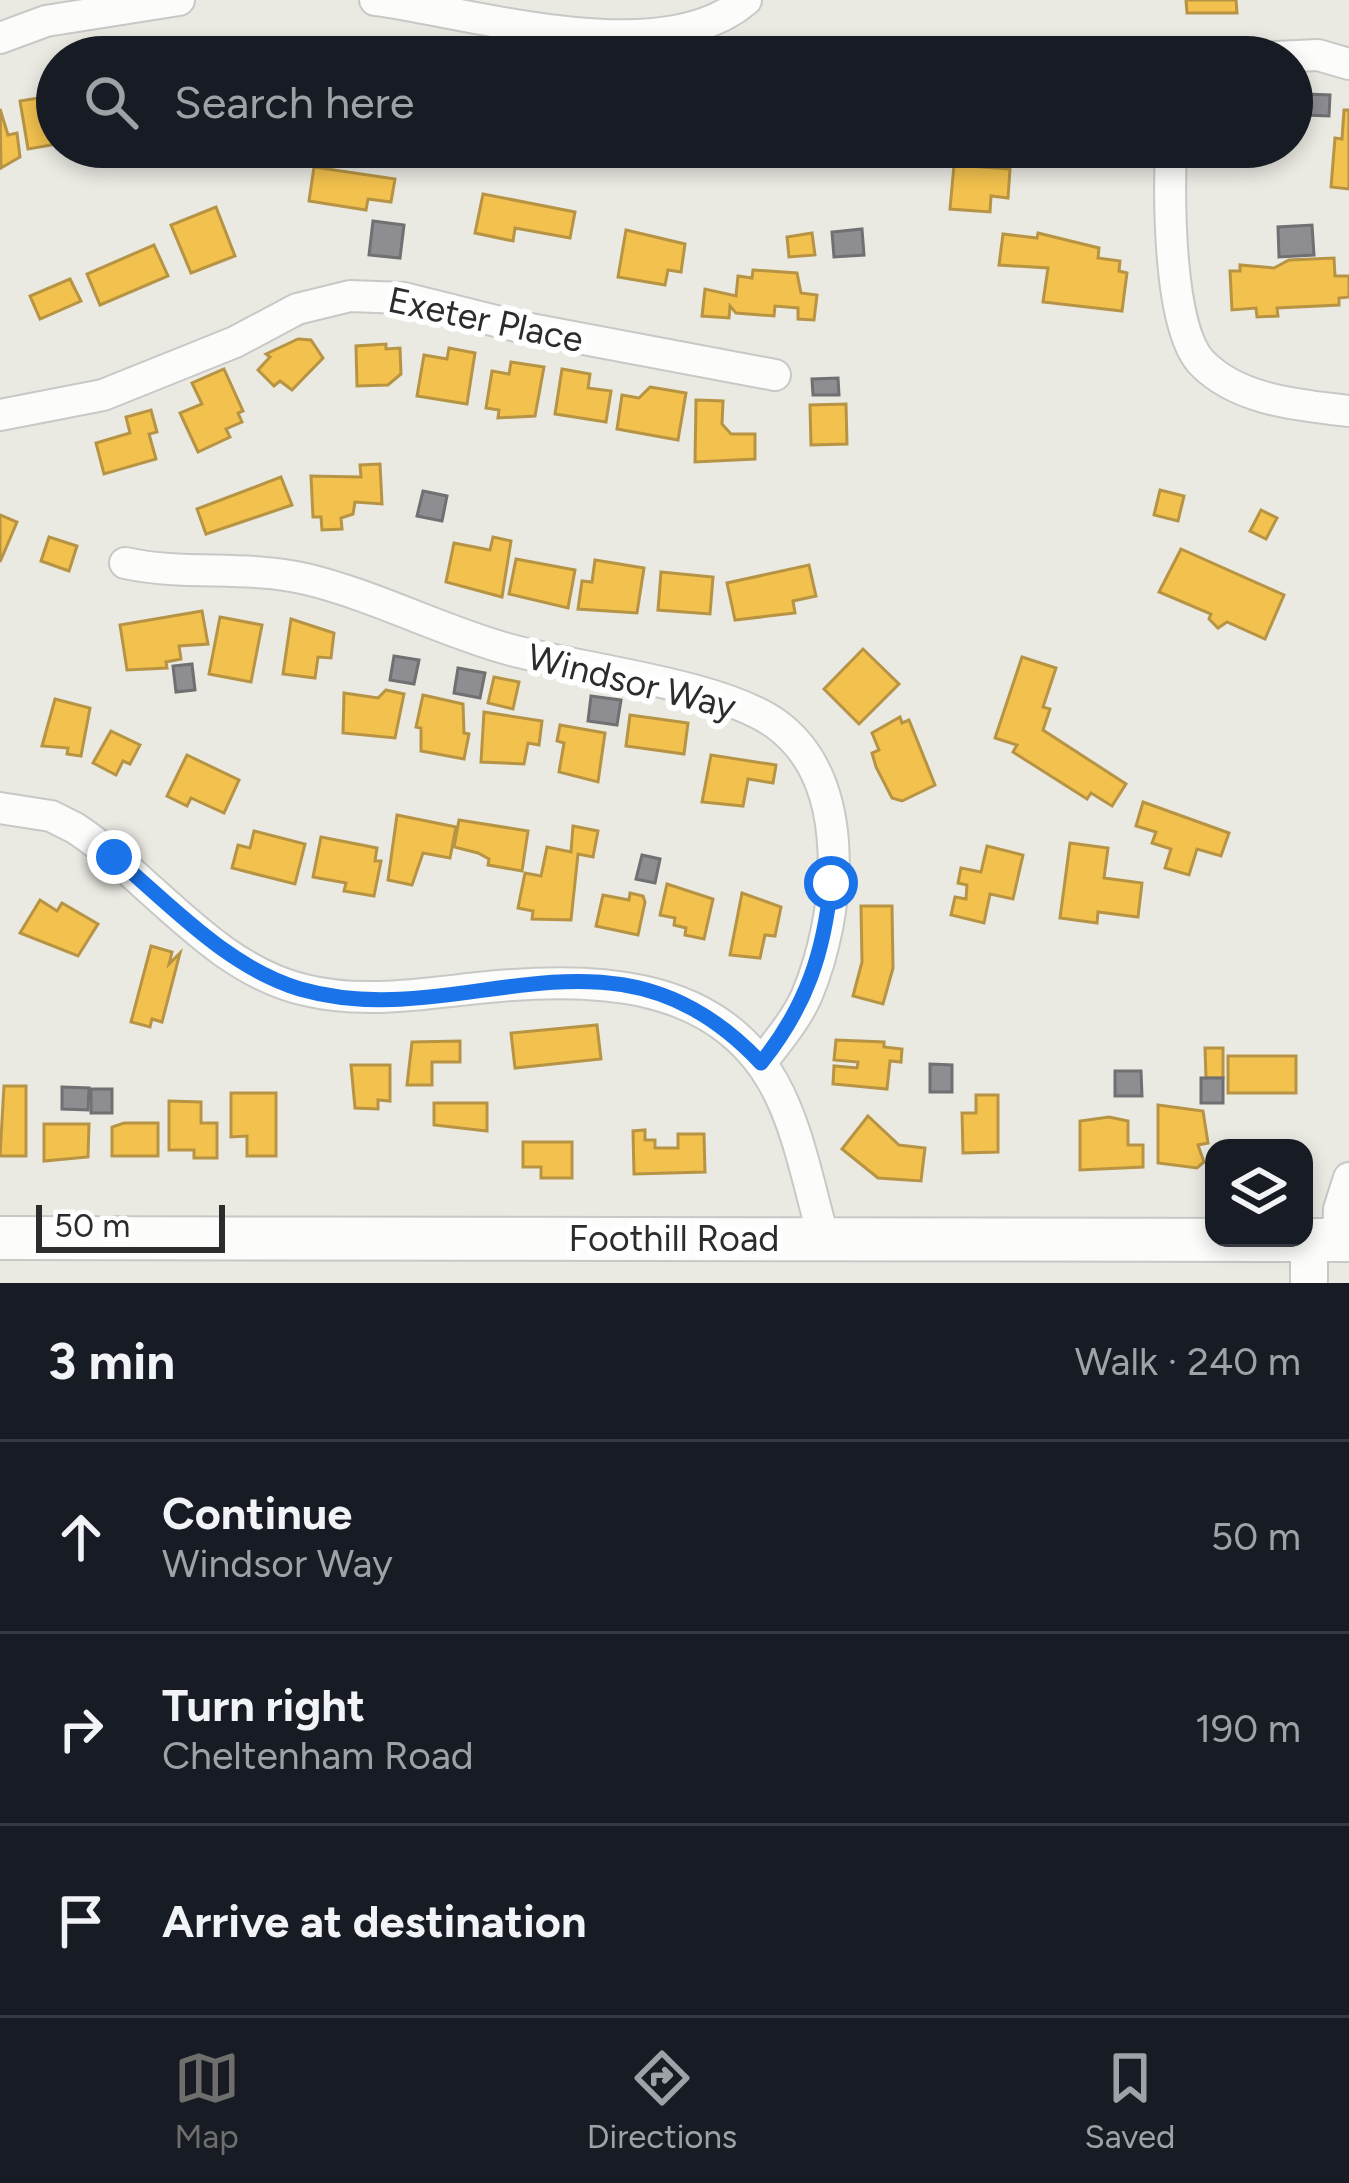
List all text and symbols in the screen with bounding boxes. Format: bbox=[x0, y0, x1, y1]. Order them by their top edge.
search box bbox=[36, 36, 1313, 168]
icon: search bbox=[78, 69, 144, 135]
text: Search here bbox=[174, 75, 414, 129]
street label: Exeter Place bbox=[384, 278, 587, 361]
street label: Windsor Way bbox=[523, 635, 740, 728]
route end bbox=[87, 830, 141, 884]
route start bbox=[804, 856, 858, 910]
map controls bbox=[1205, 1139, 1313, 1247]
button: layers bbox=[1205, 1139, 1313, 1247]
scale bar bbox=[36, 1199, 225, 1252]
text: 50 m bbox=[54, 1206, 130, 1245]
street label: Foothill Road bbox=[569, 1217, 779, 1260]
text: 3 min bbox=[48, 1331, 175, 1392]
text: Walk · 240 m bbox=[1075, 1338, 1301, 1385]
text: Continue bbox=[162, 1486, 352, 1540]
icon: ahead bbox=[48, 1504, 114, 1570]
text: 50 m bbox=[1211, 1513, 1301, 1560]
text: Windsor Way bbox=[162, 1540, 393, 1587]
text: Turn right bbox=[162, 1678, 365, 1732]
icon: right bbox=[48, 1696, 114, 1762]
text: 190 m bbox=[1195, 1705, 1301, 1752]
text: Cheltenham Road bbox=[162, 1732, 474, 1779]
icon: arrive bbox=[48, 1888, 114, 1954]
text: Arrive at destination bbox=[162, 1894, 586, 1948]
tab: Map bbox=[174, 2045, 240, 2156]
tab: Directions bbox=[587, 2045, 737, 2156]
tab: Saved bbox=[1084, 2045, 1175, 2156]

